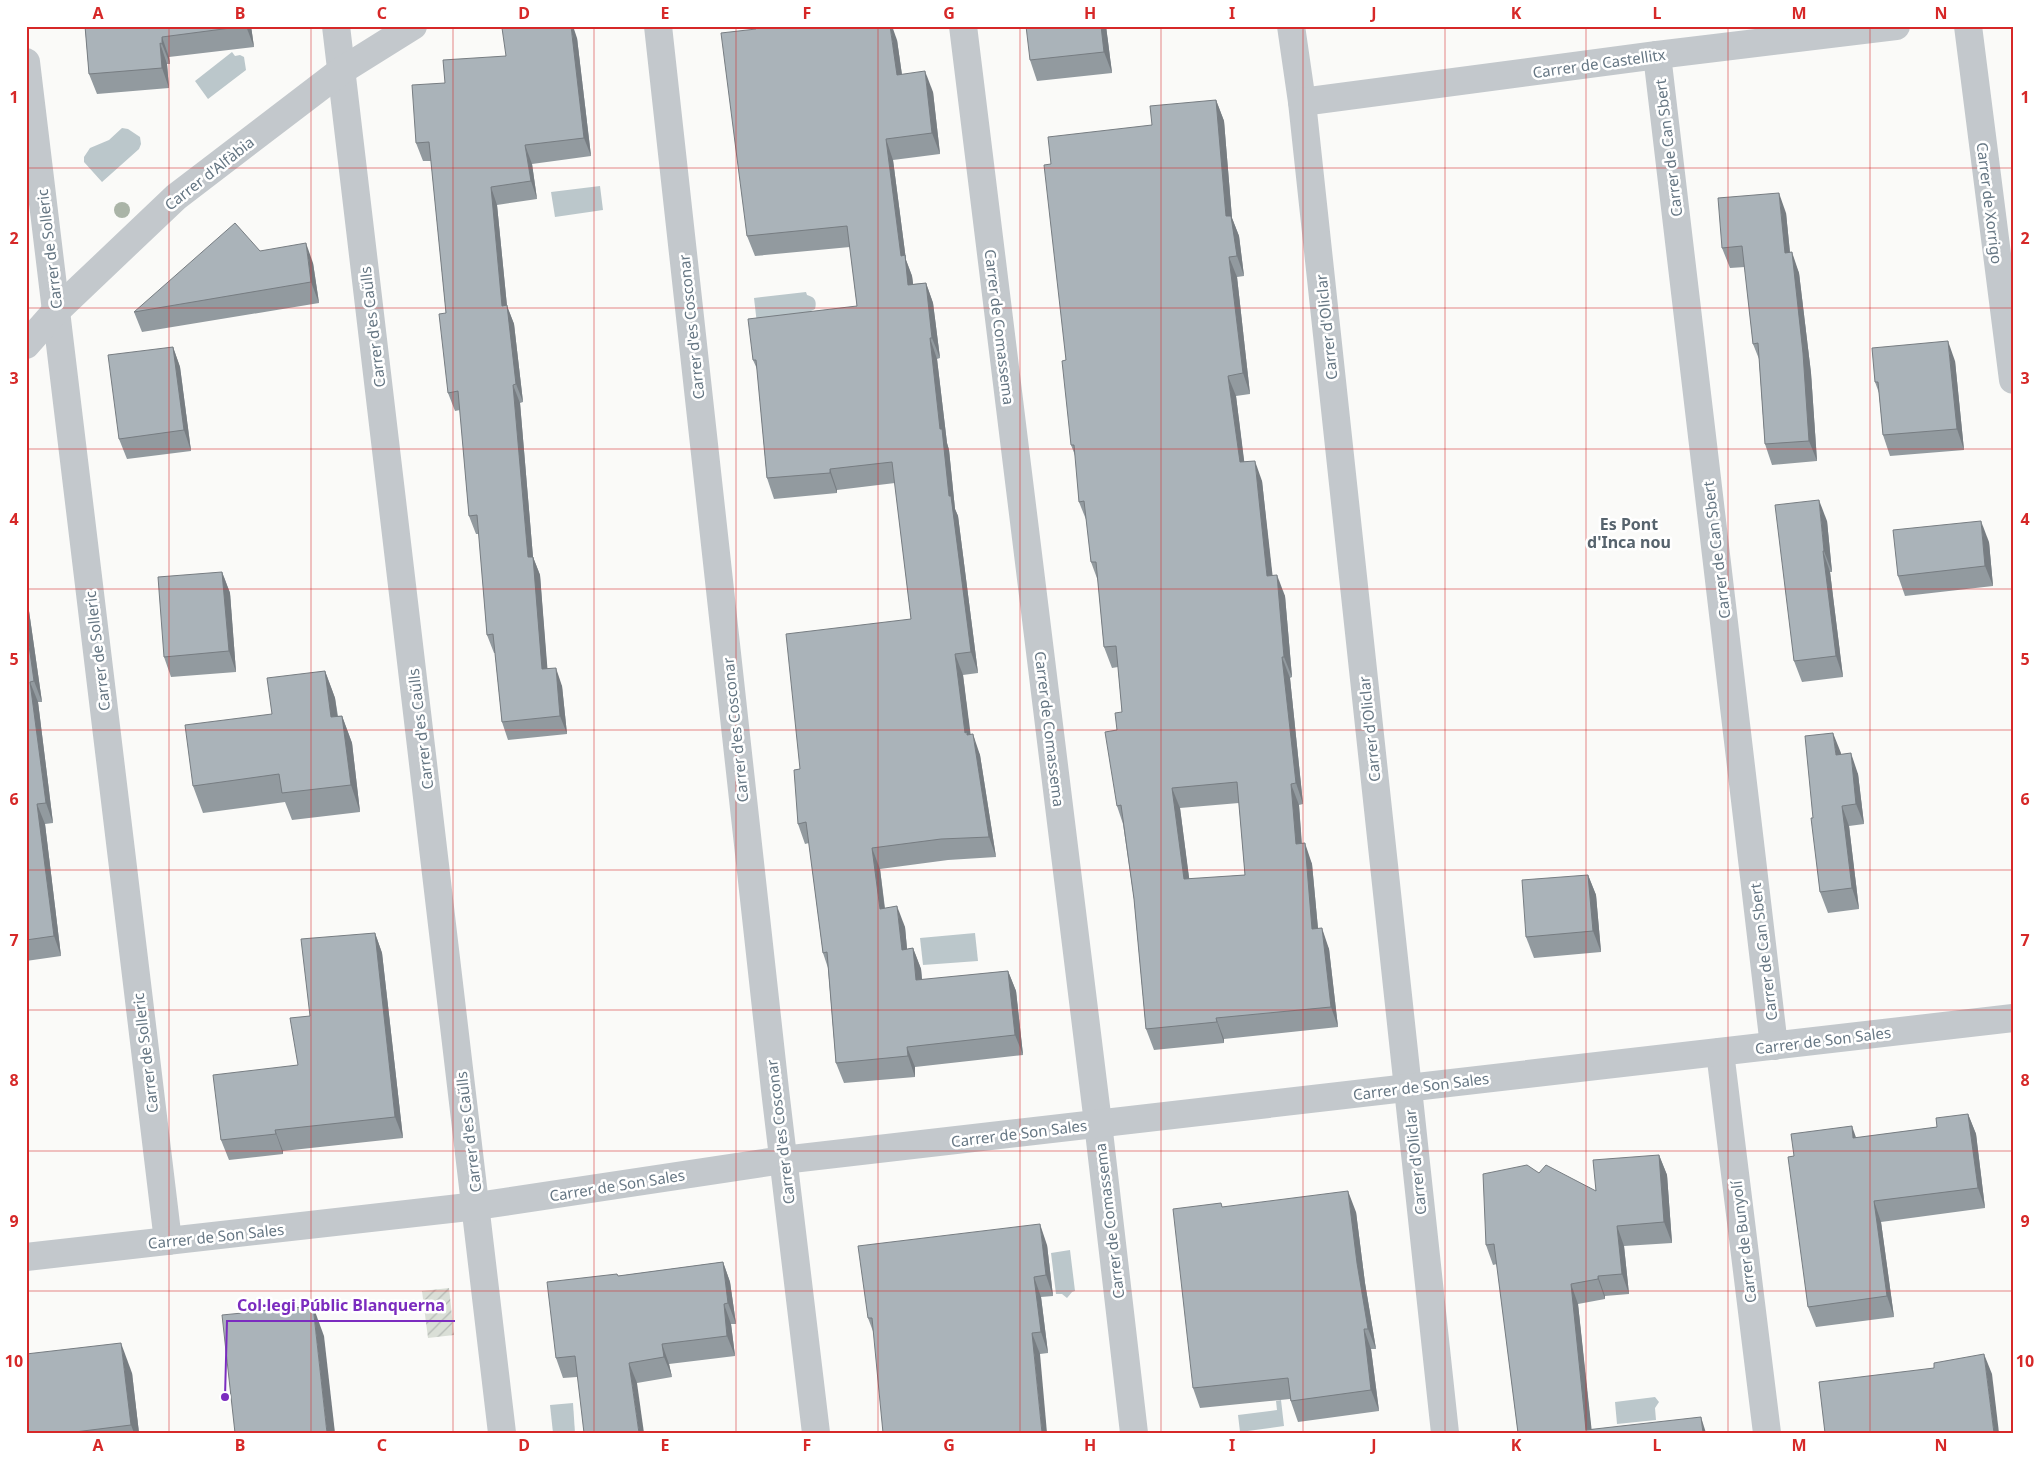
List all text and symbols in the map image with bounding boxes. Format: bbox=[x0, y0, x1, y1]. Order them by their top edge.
text: A bbox=[92, 2, 104, 24]
text: B bbox=[235, 2, 245, 24]
text: C bbox=[377, 2, 387, 24]
text: D bbox=[518, 2, 530, 24]
text: E bbox=[661, 2, 670, 24]
text: F bbox=[803, 2, 811, 24]
text: G bbox=[943, 2, 955, 24]
text: H bbox=[1084, 2, 1096, 24]
text: I bbox=[1229, 2, 1235, 24]
text: J bbox=[1369, 2, 1377, 24]
text: K bbox=[1511, 2, 1522, 24]
text: L bbox=[1653, 2, 1662, 24]
text: M bbox=[1791, 2, 1807, 24]
text: N bbox=[1934, 2, 1948, 24]
street label: Carrer de Castellitx bbox=[1531, 44, 1667, 82]
street label: Carrer de Can Sbert bbox=[1650, 77, 1686, 218]
text: 1 bbox=[9, 86, 19, 108]
text: 1 bbox=[2020, 86, 2030, 108]
street label: Carrer d'Alfàbia bbox=[160, 132, 258, 214]
street label: Carrer de Xorrigo bbox=[1973, 141, 2007, 265]
street label: Carrer de Solleric bbox=[32, 188, 66, 310]
text: 2 bbox=[9, 227, 19, 249]
text: 2 bbox=[2020, 227, 2030, 249]
street label: Carrer de Comassema bbox=[981, 248, 1019, 406]
street label: Carrer d'es Cosconar bbox=[673, 254, 709, 400]
street label: Carrer d'es Caülls bbox=[355, 265, 389, 389]
street label: Carrer d'Oliclar bbox=[1311, 273, 1341, 381]
text: 3 bbox=[9, 367, 19, 389]
text: 3 bbox=[2020, 367, 2030, 389]
street label: Carrer de Can Sbert bbox=[1698, 479, 1734, 620]
text: 4 bbox=[9, 508, 19, 530]
text: 4 bbox=[2020, 508, 2030, 530]
district label: Es Pont d'Inca nou bbox=[1587, 513, 1671, 553]
street label: Carrer de Solleric bbox=[80, 590, 114, 712]
text: 5 bbox=[9, 648, 19, 670]
text: 5 bbox=[2020, 648, 2030, 670]
street label: Carrer de Comassema bbox=[1031, 650, 1069, 808]
street label: Carrer d'es Cosconar bbox=[717, 657, 753, 803]
street label: Carrer d'es Caülls bbox=[403, 667, 437, 791]
street label: Carrer d'Oliclar bbox=[1354, 675, 1384, 783]
text: 6 bbox=[9, 788, 19, 810]
text: 6 bbox=[2020, 788, 2030, 810]
street label: Carrer de Can Sbert bbox=[1745, 881, 1781, 1022]
text: 7 bbox=[9, 929, 19, 951]
text: 7 bbox=[2020, 929, 2030, 951]
street label: Carrer de Solleric bbox=[128, 992, 162, 1114]
street label: Carrer de Son Sales bbox=[1754, 1022, 1892, 1058]
street label: Carrer d'es Cosconar bbox=[761, 1058, 799, 1206]
street label: Carrer de Son Sales bbox=[1352, 1068, 1490, 1104]
text: 8 bbox=[9, 1069, 19, 1091]
text: 8 bbox=[2020, 1069, 2030, 1091]
street label: Carrer d'es Caülls bbox=[451, 1070, 485, 1194]
street label: Carrer d'Oliclar bbox=[1400, 1108, 1430, 1216]
street label: Carrer de Son Sales bbox=[950, 1115, 1088, 1151]
street label: Carrer de Comassema bbox=[1090, 1142, 1128, 1300]
street label: Carrer de Son Sales bbox=[548, 1164, 686, 1206]
street label: Carrer de Bunyolí bbox=[1725, 1179, 1760, 1304]
text: 9 bbox=[9, 1210, 19, 1232]
text: 9 bbox=[2020, 1210, 2030, 1232]
street label: Carrer de Son Sales bbox=[147, 1219, 285, 1253]
callout: Col·legi Públic Blanquerna bbox=[227, 1290, 455, 1321]
text: Col·legi Públic Blanquerna bbox=[237, 1294, 445, 1316]
text: 10 bbox=[5, 1350, 23, 1372]
text: 10 bbox=[2016, 1350, 2034, 1372]
text: A bbox=[92, 1434, 104, 1456]
text: B bbox=[235, 1434, 245, 1456]
text: C bbox=[377, 1434, 387, 1456]
text: D bbox=[518, 1434, 530, 1456]
text: E bbox=[661, 1434, 670, 1456]
text: F bbox=[803, 1434, 811, 1456]
text: G bbox=[943, 1434, 955, 1456]
text: H bbox=[1084, 1434, 1096, 1456]
text: I bbox=[1229, 1434, 1235, 1456]
text: J bbox=[1369, 1434, 1377, 1456]
text: K bbox=[1511, 1434, 1522, 1456]
text: L bbox=[1653, 1434, 1662, 1456]
text: M bbox=[1791, 1434, 1807, 1456]
text: N bbox=[1934, 1434, 1948, 1456]

